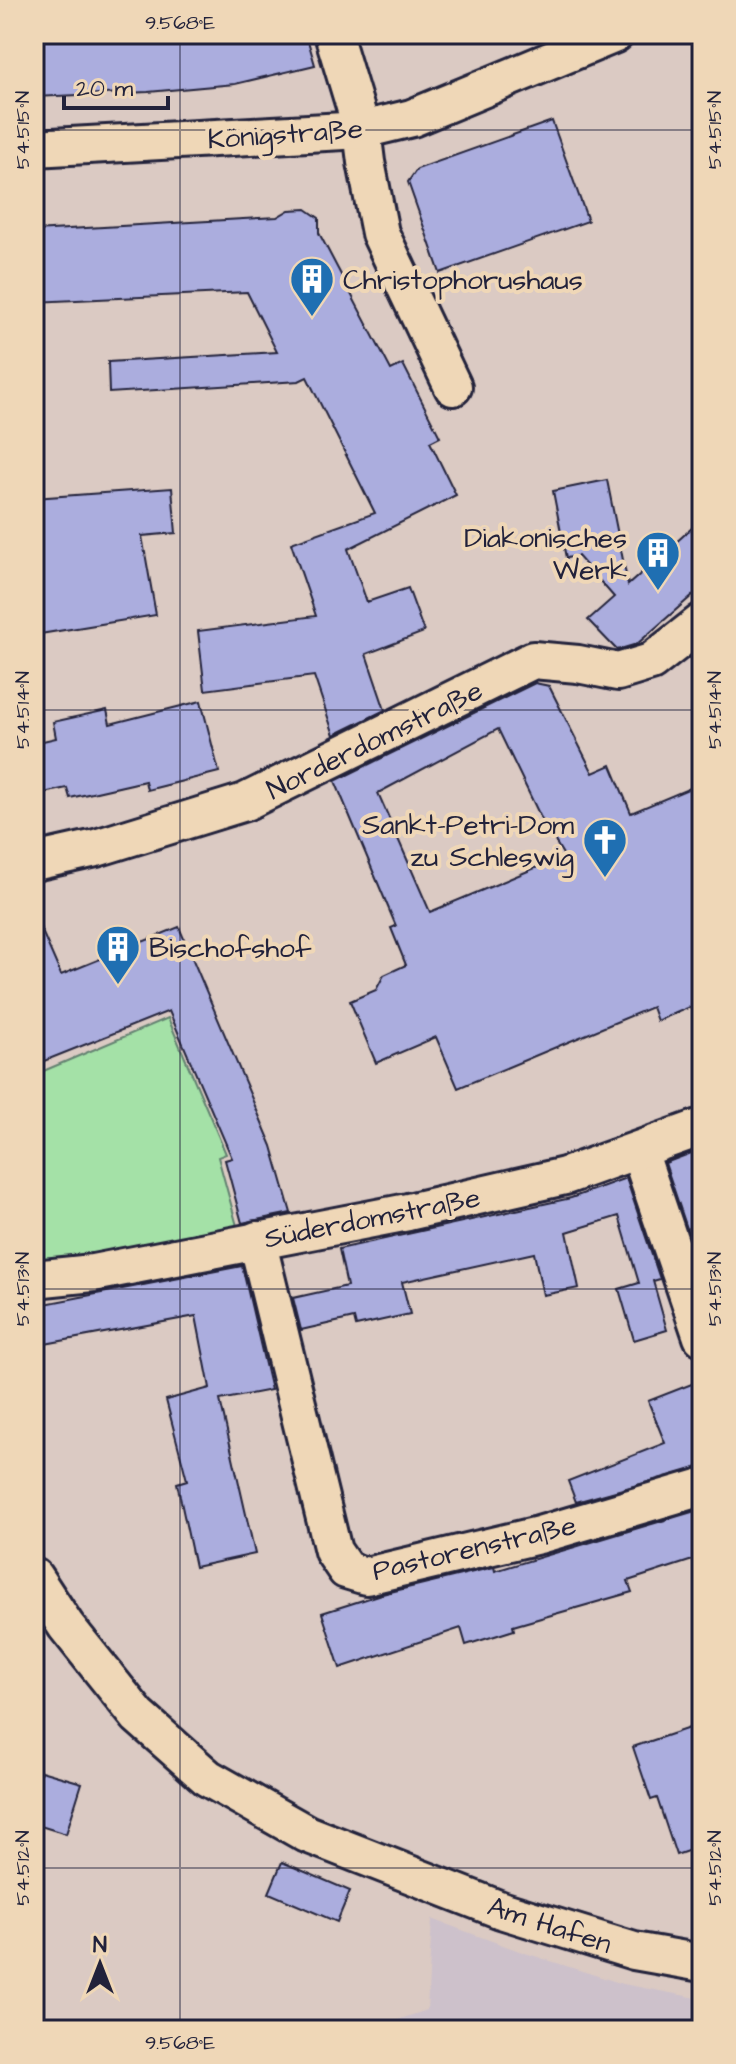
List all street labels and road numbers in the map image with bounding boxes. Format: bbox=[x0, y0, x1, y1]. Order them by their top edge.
street label: Königstraße bbox=[206, 110, 364, 160]
street label: Norderdomstraße bbox=[260, 671, 489, 810]
street label: Süderdomstraße bbox=[261, 1178, 484, 1259]
street label: Pastorenstraße bbox=[369, 1506, 580, 1591]
street label: Am Hafen bbox=[483, 1887, 616, 1964]

